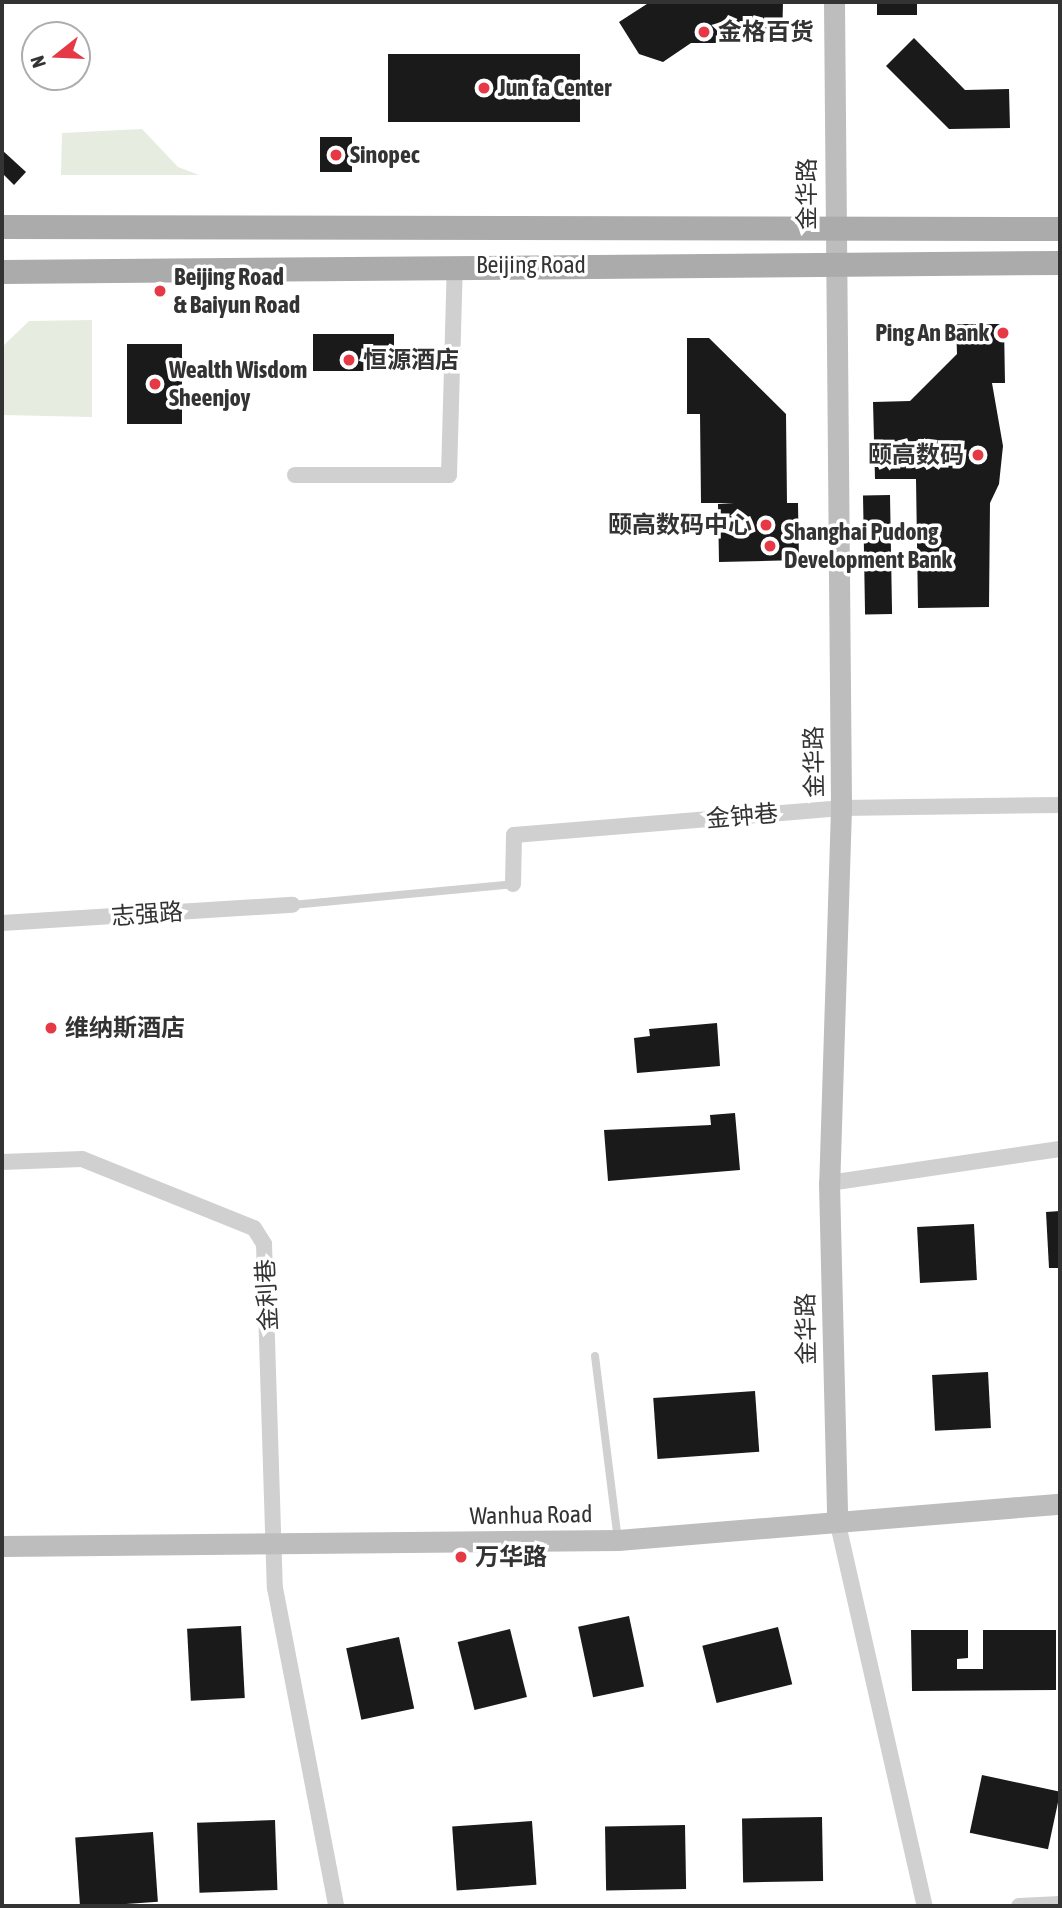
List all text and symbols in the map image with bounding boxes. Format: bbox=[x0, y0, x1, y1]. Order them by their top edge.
place label: 金格百货 bbox=[718, 18, 814, 46]
north arrow bbox=[21, 21, 91, 91]
marker: 金格百货 bbox=[696, 24, 712, 40]
text: N bbox=[26, 53, 50, 71]
place label: Jun fa Center bbox=[498, 74, 611, 102]
marker: Jun fa Center bbox=[476, 80, 492, 96]
place label: Sinopec bbox=[350, 141, 420, 169]
marker: Sinopec bbox=[328, 147, 344, 163]
street label: 金华路 bbox=[793, 158, 821, 230]
street label: Beijing Road bbox=[476, 251, 586, 279]
place label: Beijing Road & Baiyun Road bbox=[174, 263, 300, 319]
marker: Beijing Road & Baiyun Road bbox=[152, 283, 168, 299]
place label: Ping An Bank bbox=[875, 319, 989, 347]
marker: Ping An Bank bbox=[995, 325, 1011, 341]
place label: 恒源酒店 bbox=[363, 346, 459, 374]
marker: 恒源酒店 bbox=[341, 352, 357, 368]
place label: Wealth Wisdom Sheenjoy bbox=[169, 356, 307, 412]
marker: Wealth Wisdom Sheenjoy bbox=[147, 376, 163, 392]
place label: 颐高数码 bbox=[868, 441, 964, 469]
marker: 颐高数码 bbox=[970, 447, 986, 463]
place label: 颐高数码中心 bbox=[608, 511, 752, 539]
marker: 颐高数码中心 bbox=[758, 517, 774, 533]
place label: Shanghai Pudong Development Bank bbox=[784, 518, 952, 574]
marker: Shanghai Pudong Development Bank bbox=[762, 538, 778, 554]
street label: 金华路 bbox=[799, 726, 829, 798]
street label: 金钟巷 bbox=[705, 799, 779, 833]
street label: 志强路 bbox=[110, 897, 184, 931]
place label: 维纳斯酒店 bbox=[65, 1014, 185, 1042]
marker: 维纳斯酒店 bbox=[43, 1020, 59, 1036]
street label: 金利巷 bbox=[251, 1258, 283, 1332]
street label: 金华路 bbox=[791, 1293, 821, 1365]
street label: Wanhua Road bbox=[469, 1500, 593, 1530]
place label: 万华路 bbox=[475, 1543, 547, 1571]
marker: 万华路 bbox=[453, 1549, 469, 1565]

